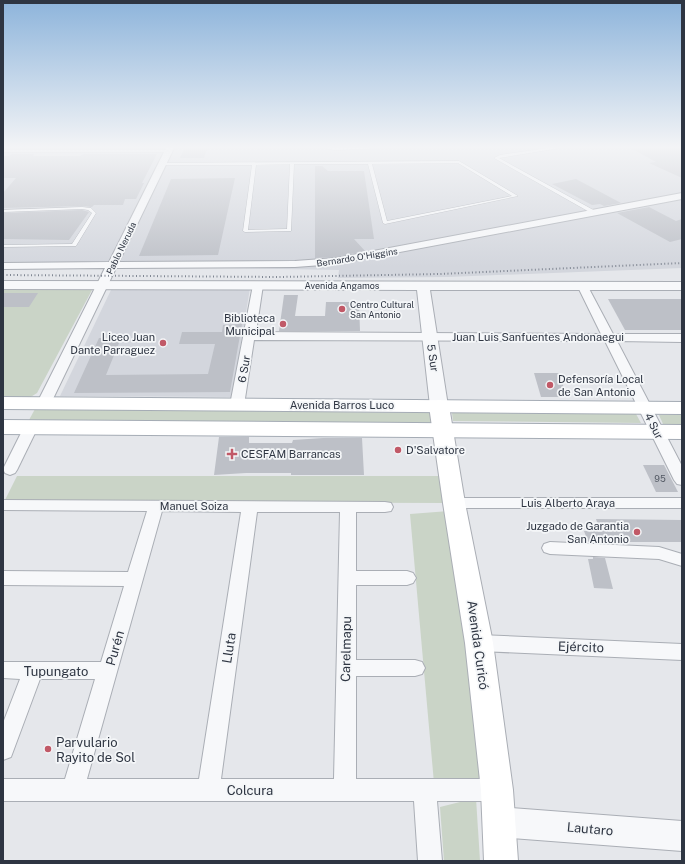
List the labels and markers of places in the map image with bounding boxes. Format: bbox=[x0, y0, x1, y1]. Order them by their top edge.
place label: Centro Cultural San Antonio bbox=[350, 299, 414, 320]
marker: Centro Cultural San Antonio bbox=[337, 304, 347, 314]
place label: Biblioteca Municipal bbox=[224, 312, 275, 337]
marker: Biblioteca Municipal bbox=[278, 319, 288, 329]
place label: Liceo Juan Dante Parraguez bbox=[70, 331, 155, 356]
marker: Liceo Juan Dante Parraguez bbox=[158, 338, 168, 348]
place label: Defensoría Local de San Antonio bbox=[558, 373, 644, 398]
marker: Defensoría Local de San Antonio bbox=[545, 380, 555, 390]
place label: D'Salvatore bbox=[406, 444, 465, 456]
marker: D'Salvatore bbox=[393, 445, 403, 455]
marker: CESFAM Barrancas bbox=[226, 448, 238, 460]
place label: CESFAM Barrancas bbox=[241, 448, 341, 460]
place label: Juzgado de Garantia San Antonio bbox=[526, 520, 629, 545]
marker: Juzgado de Garantia San Antonio bbox=[632, 527, 642, 537]
place label: Parvulario Rayito de Sol bbox=[56, 735, 135, 765]
marker: Parvulario Rayito de Sol bbox=[43, 744, 53, 754]

